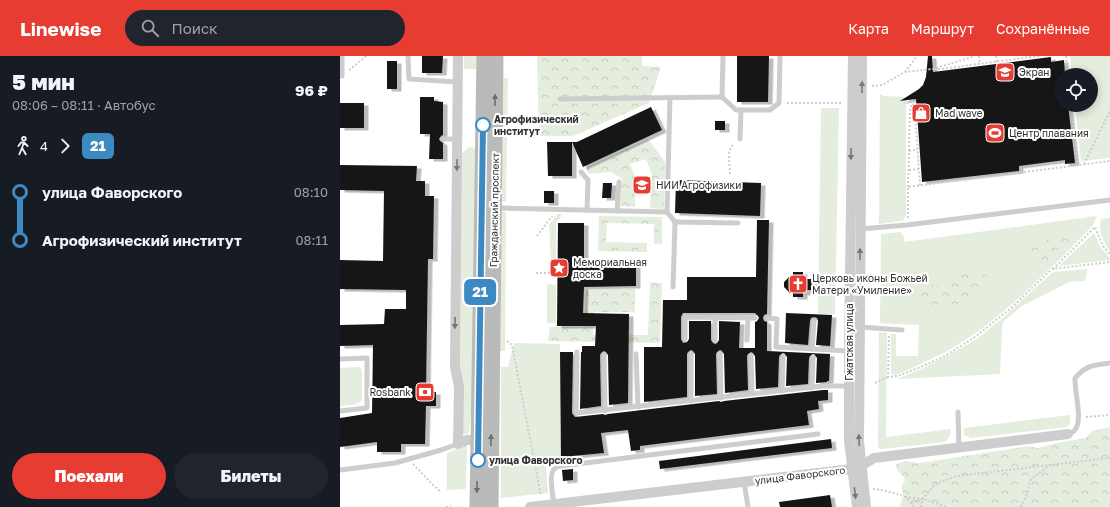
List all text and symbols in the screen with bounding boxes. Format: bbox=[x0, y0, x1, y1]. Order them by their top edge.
search box bbox=[125, 10, 405, 46]
text: Linewise bbox=[20, 17, 101, 40]
icon: search bbox=[139, 17, 161, 39]
text: Поиск bbox=[171, 19, 218, 37]
text: Карта bbox=[848, 20, 889, 37]
text: Маршрут bbox=[911, 20, 974, 37]
text: Сохранённые bbox=[996, 20, 1090, 37]
school or university icon: Экран bbox=[994, 61, 1016, 83]
place label: Экран bbox=[1019, 66, 1049, 78]
text: 5 мин bbox=[12, 68, 75, 95]
map controls bbox=[1054, 68, 1098, 112]
button: locate bbox=[1054, 68, 1098, 112]
one-way arrow bbox=[859, 80, 865, 93]
text: 96 ₽ bbox=[295, 81, 328, 99]
one-way arrow bbox=[492, 93, 498, 106]
text: 08:06 – 08:11 · Автобус bbox=[12, 97, 156, 113]
shop icon: Mad wave bbox=[910, 102, 932, 124]
place label: Mad wave bbox=[935, 107, 983, 119]
place label: Агрофизический институт bbox=[494, 113, 579, 137]
marker: Агрофизический институт bbox=[475, 117, 491, 133]
sports icon: Центр плавания bbox=[984, 122, 1006, 144]
place label: Центр плавания bbox=[1009, 127, 1089, 139]
icon: walk bbox=[12, 135, 34, 157]
icon: forward bbox=[54, 135, 76, 157]
text: 21 bbox=[90, 137, 106, 154]
text: 4 bbox=[40, 138, 48, 154]
one-way arrow bbox=[848, 148, 854, 161]
street label: Гражданский проспект bbox=[487, 153, 501, 267]
one-way arrow bbox=[454, 159, 460, 172]
school or university icon: НИИ Агрофизики bbox=[631, 174, 653, 196]
place label: НИИ Агрофизики bbox=[656, 179, 741, 191]
text: улица Фаворского bbox=[42, 183, 182, 201]
text: 08:10 bbox=[294, 184, 328, 200]
text: Агрофизический институт bbox=[42, 231, 242, 249]
text: 08:11 bbox=[295, 232, 328, 248]
one-way arrow bbox=[857, 247, 863, 260]
place label: Мемориальная доска bbox=[573, 256, 647, 280]
place icon: Мемориальная доска bbox=[548, 257, 570, 279]
place label: Церковь иконы Божьей Матери «Умиление» bbox=[812, 272, 928, 296]
church icon: Церковь иконы Божьей Матери «Умиление» bbox=[787, 273, 809, 295]
line badge: 21 bbox=[462, 279, 498, 305]
text: 21 bbox=[472, 283, 488, 300]
street label: Гжатская улица bbox=[843, 303, 855, 381]
one-way arrow bbox=[452, 317, 458, 330]
bank icon: Rosbank bbox=[414, 381, 436, 403]
place label: Rosbank bbox=[369, 386, 411, 398]
one-way arrow bbox=[488, 433, 494, 446]
one-way arrow bbox=[856, 433, 862, 446]
marker: улица Фаворского bbox=[470, 452, 486, 468]
button: Поехали bbox=[12, 453, 166, 499]
button: Билеты bbox=[174, 453, 328, 499]
place label: улица Фаворского bbox=[489, 454, 582, 466]
street label: улица Фаворского bbox=[754, 463, 846, 487]
one-way arrow bbox=[474, 481, 480, 494]
one-way arrow bbox=[852, 487, 858, 499]

